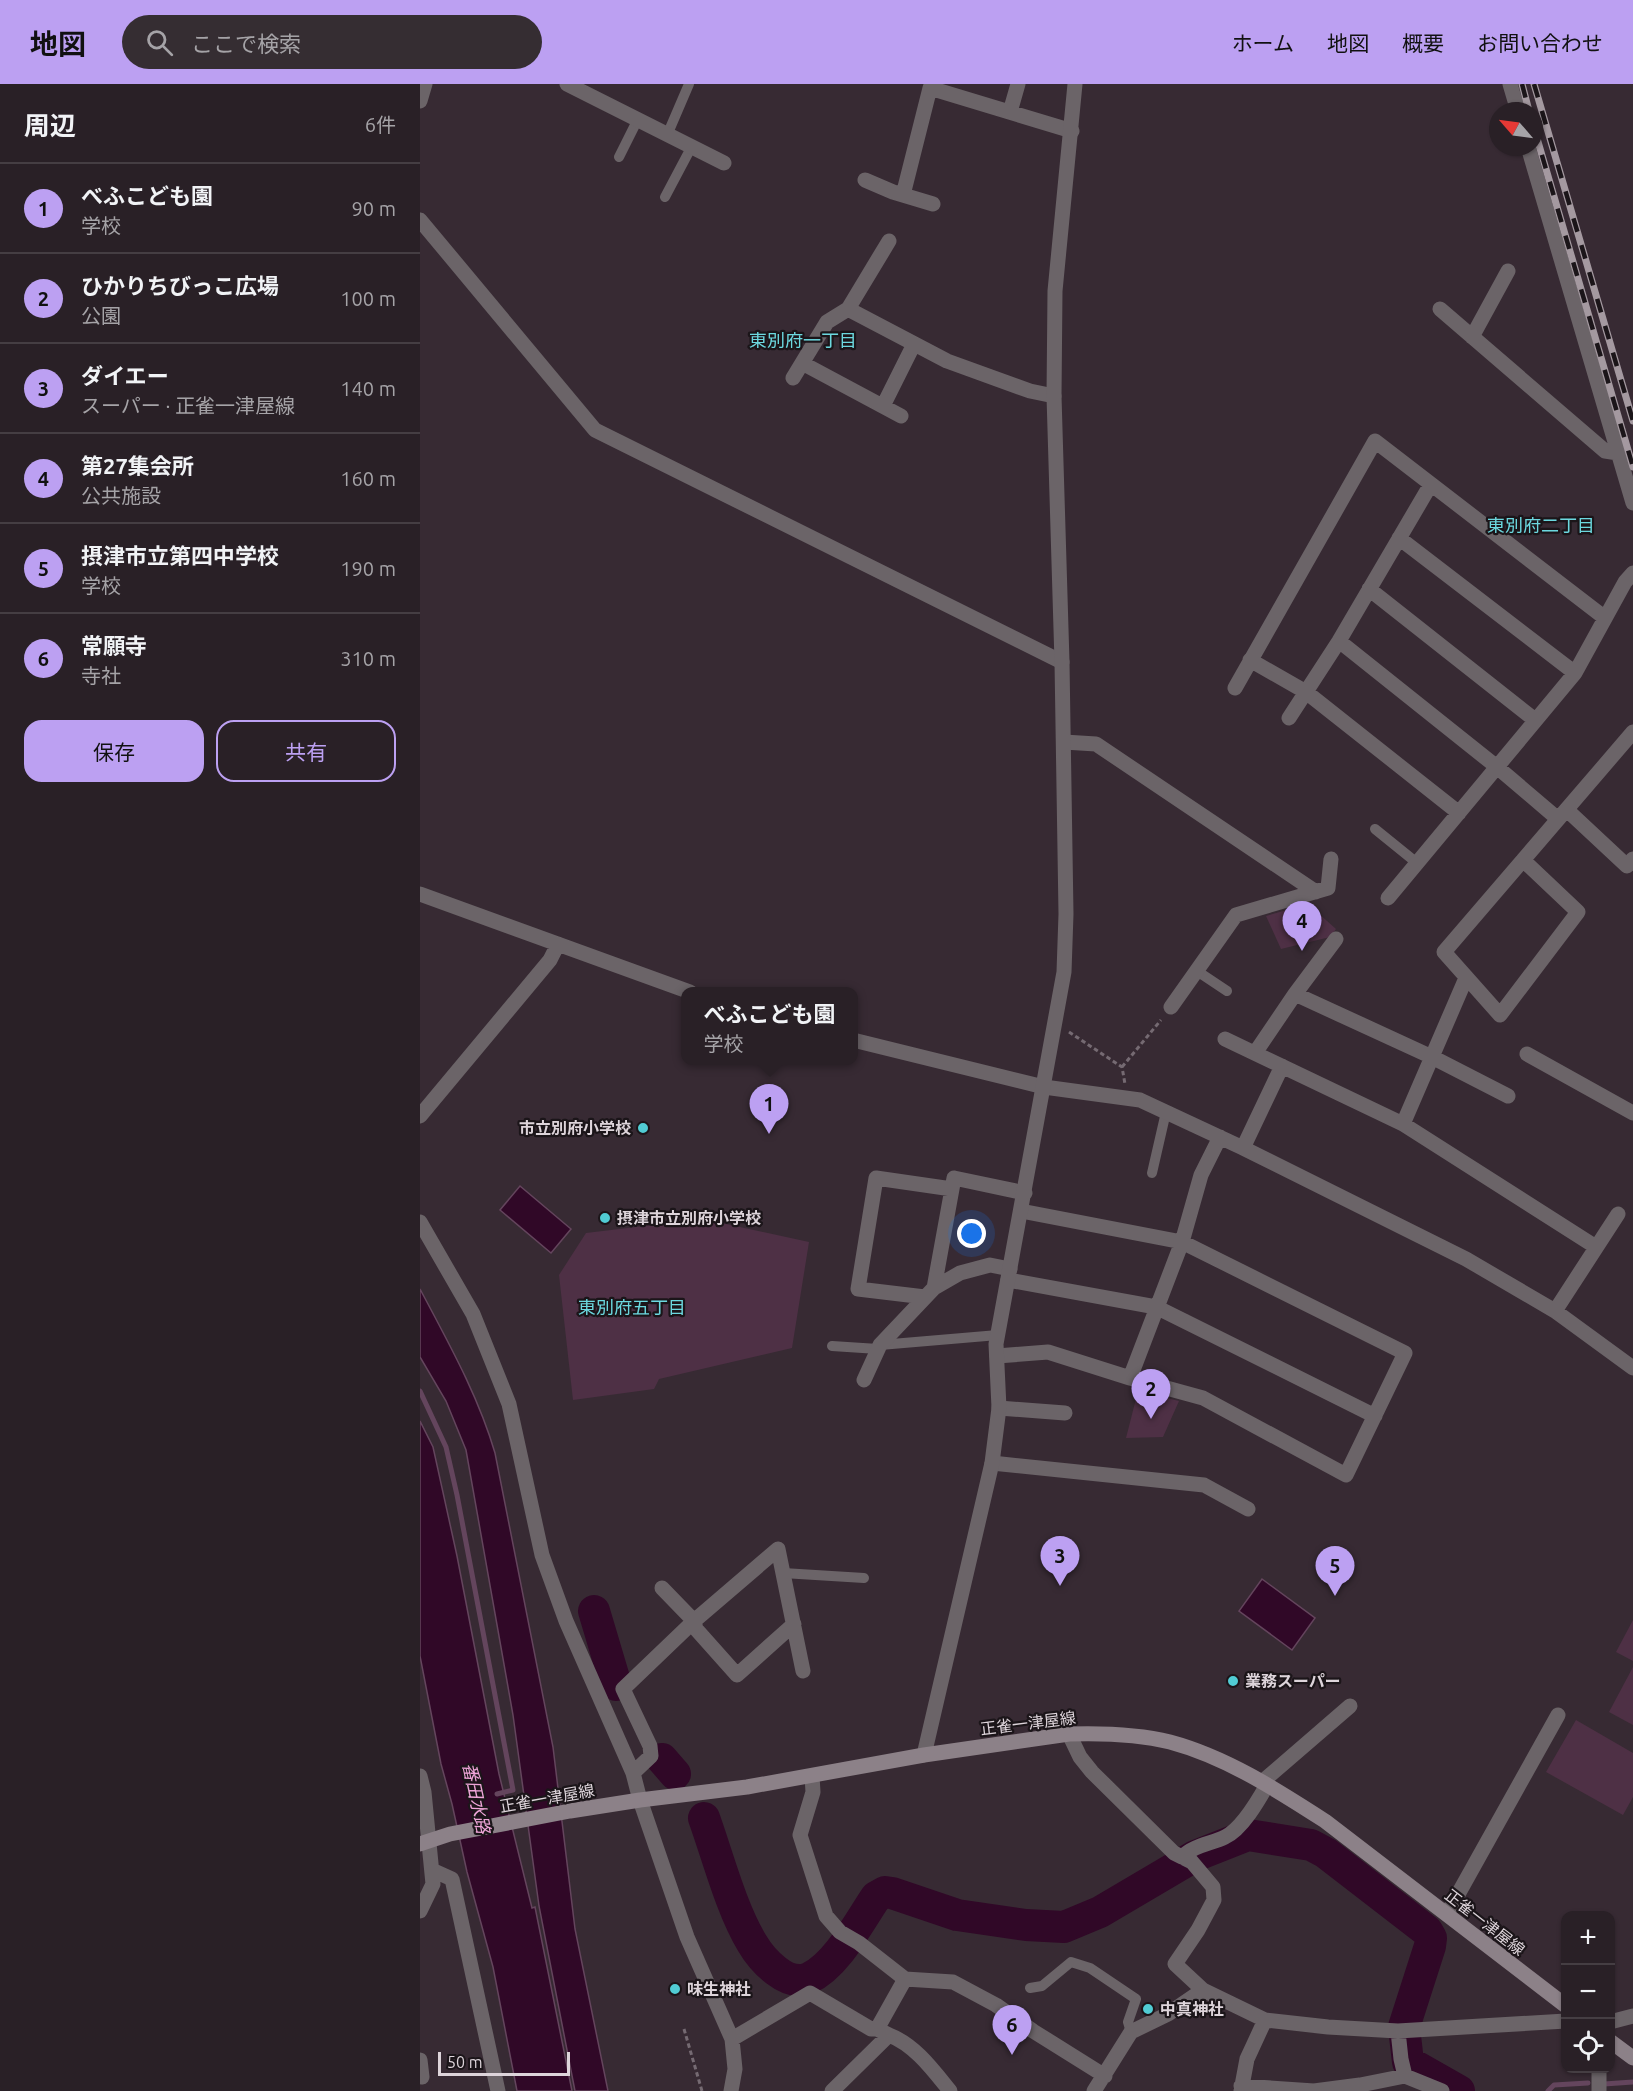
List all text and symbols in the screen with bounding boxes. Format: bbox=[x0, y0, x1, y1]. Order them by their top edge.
search box bbox=[122, 15, 542, 69]
icon: search bbox=[143, 26, 176, 59]
text: 地図 bbox=[30, 28, 86, 59]
text: ここで検索 bbox=[191, 31, 301, 56]
text: ホーム bbox=[1232, 31, 1294, 55]
text: 地図 bbox=[1327, 31, 1369, 55]
text: 概要 bbox=[1402, 31, 1444, 55]
text: お問い合わせ bbox=[1477, 31, 1603, 55]
north arrow bbox=[1489, 102, 1543, 156]
text: 周辺 bbox=[24, 111, 76, 140]
text: 6件 bbox=[365, 113, 396, 136]
text: べふこども園 bbox=[81, 183, 213, 208]
text: 1 bbox=[38, 197, 49, 220]
text: 90 m bbox=[352, 197, 396, 220]
text: 学校 bbox=[81, 214, 121, 237]
text: ひかりちびっこ広場 bbox=[81, 273, 279, 298]
text: 2 bbox=[38, 287, 49, 310]
text: 100 m bbox=[340, 287, 396, 310]
text: 公園 bbox=[81, 304, 121, 327]
district label: 東別府一丁目 bbox=[749, 330, 857, 350]
text: ダイエー bbox=[81, 363, 169, 388]
text: 3 bbox=[38, 377, 49, 400]
text: 140 m bbox=[340, 377, 396, 400]
text: スーパー · 正雀一津屋線 bbox=[81, 394, 295, 417]
text: 第27集会所 bbox=[81, 453, 194, 478]
text: 4 bbox=[38, 467, 49, 490]
text: 160 m bbox=[340, 467, 396, 490]
text: 公共施設 bbox=[81, 484, 161, 507]
district label: 東別府二丁目 bbox=[1487, 515, 1595, 535]
text: 摂津市立第四中学校 bbox=[81, 543, 279, 568]
text: 5 bbox=[38, 557, 49, 580]
text: 190 m bbox=[340, 557, 396, 580]
text: 学校 bbox=[81, 574, 121, 597]
text: 常願寺 bbox=[81, 633, 147, 658]
text: 6 bbox=[38, 647, 49, 670]
text: 310 m bbox=[340, 647, 396, 670]
text: 寺社 bbox=[81, 664, 121, 687]
button: 保存 bbox=[24, 720, 204, 782]
button: 共有 bbox=[216, 720, 396, 782]
pin: 4 bbox=[1282, 902, 1322, 951]
popup bbox=[681, 987, 858, 1065]
text: べふこども園 bbox=[703, 1001, 836, 1026]
text: 学校 bbox=[703, 1032, 743, 1055]
pin: 1 bbox=[750, 1084, 788, 1134]
place label: 市立別府小学校 bbox=[519, 1119, 631, 1137]
marker: 市立別府小学校 bbox=[636, 1121, 650, 1135]
place label: 摂津市立別府小学校 bbox=[617, 1209, 761, 1227]
marker: 摂津市立別府小学校 bbox=[598, 1211, 612, 1225]
your location bbox=[957, 1219, 986, 1248]
district label: 東別府五丁目 bbox=[578, 1297, 686, 1317]
pin: 2 bbox=[1132, 1370, 1170, 1419]
pin: 3 bbox=[1040, 1536, 1080, 1586]
pin: 5 bbox=[1316, 1546, 1354, 1596]
place label: 業務スーパー bbox=[1245, 1672, 1341, 1690]
marker: 業務スーパー bbox=[1226, 1674, 1240, 1688]
street label: 正雀一津屋線 bbox=[979, 1708, 1077, 1738]
water label: 番田水路 bbox=[460, 1761, 495, 1837]
street label: 正雀一津屋線 bbox=[498, 1781, 596, 1815]
street label: 正雀一津屋線 bbox=[1442, 1885, 1528, 1959]
map controls bbox=[1561, 1911, 1615, 2073]
button: + bbox=[1561, 1911, 1615, 1965]
button: − bbox=[1561, 1965, 1615, 2019]
place label: 味生神社 bbox=[687, 1980, 751, 1998]
marker: 味生神社 bbox=[668, 1982, 682, 1996]
place label: 中真神社 bbox=[1160, 2000, 1224, 2018]
marker: 中真神社 bbox=[1141, 2002, 1155, 2016]
pin: 6 bbox=[992, 2006, 1032, 2055]
button: locate bbox=[1561, 2019, 1615, 2073]
scale bar bbox=[438, 2049, 570, 2076]
text: 50 m bbox=[447, 2053, 483, 2071]

